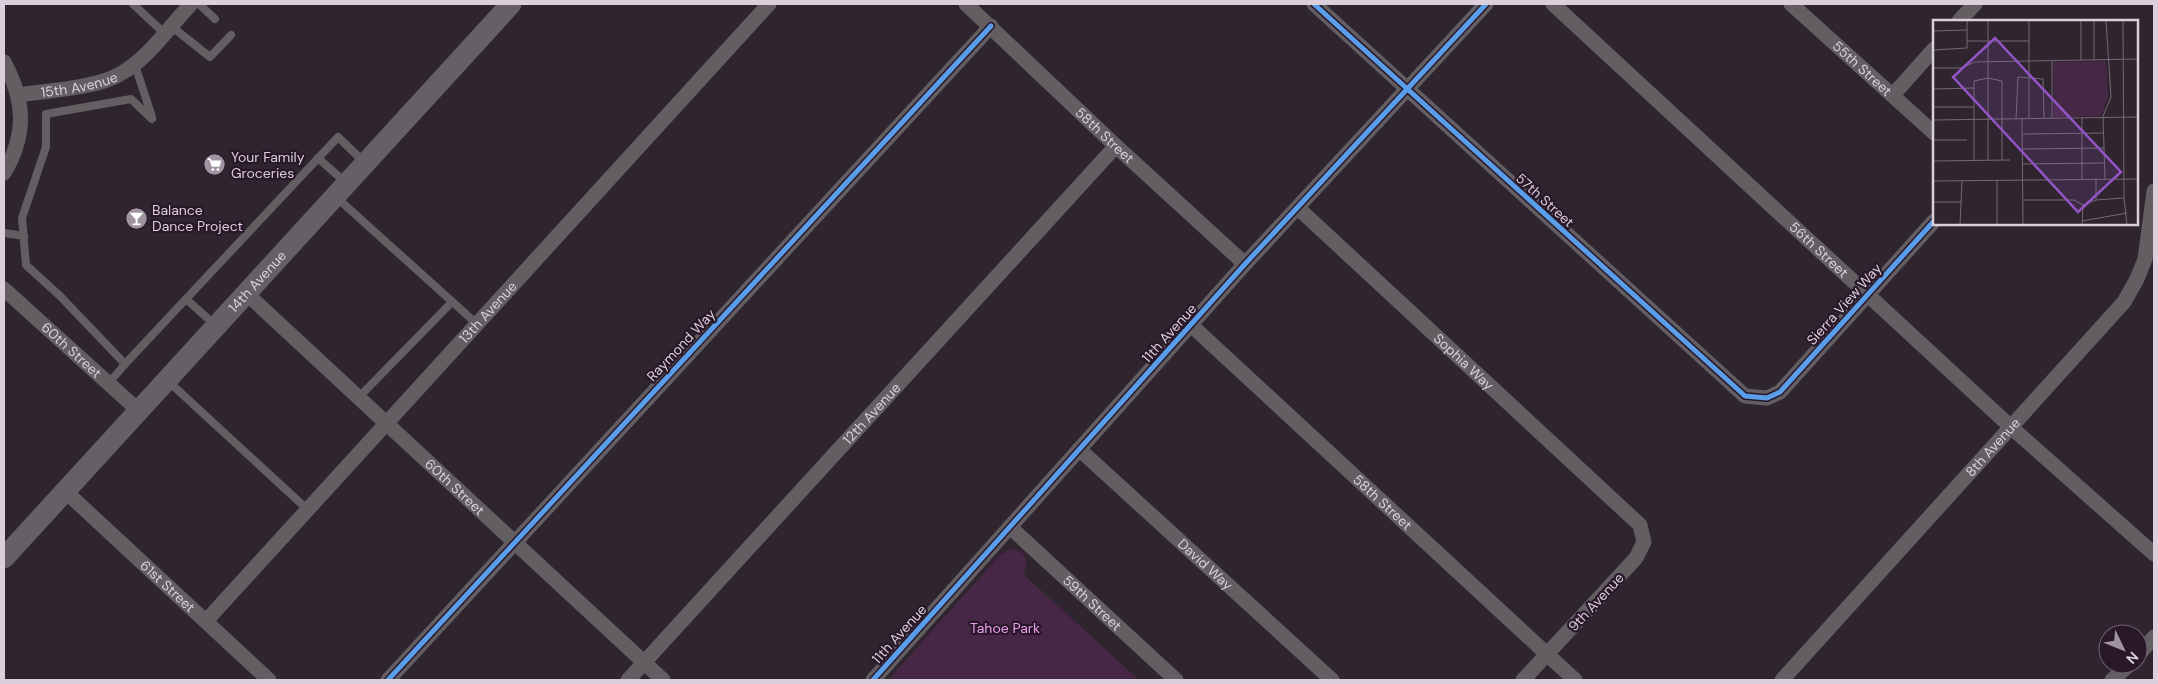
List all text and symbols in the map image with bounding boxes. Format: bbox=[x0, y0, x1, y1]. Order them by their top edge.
inset map bbox=[1933, 20, 2138, 225]
street label: 55th Street bbox=[1829, 37, 1896, 100]
street label: 15th Avenue bbox=[40, 68, 121, 101]
street label: 58th Street bbox=[1072, 103, 1138, 167]
place label: Your Family Groceries bbox=[231, 148, 305, 182]
supermarket icon: Your Family Groceries bbox=[203, 153, 227, 177]
street label: 57th Street bbox=[1512, 169, 1578, 231]
place label: Balance Dance Project bbox=[152, 201, 243, 235]
bar icon: Balance Dance Project bbox=[124, 206, 148, 230]
street label: 56th Street bbox=[1785, 218, 1852, 281]
street label: 14th Avenue bbox=[224, 247, 290, 316]
street label: Sierra View Way bbox=[1803, 259, 1886, 349]
street label: 13th Avenue bbox=[455, 277, 521, 347]
street label: 11th Avenue bbox=[1138, 300, 1200, 366]
street label: Raymond Way bbox=[643, 305, 719, 385]
street label: 60th Street bbox=[38, 318, 106, 382]
street label: Sophia Way bbox=[1430, 329, 1498, 394]
street label: 12th Avenue bbox=[839, 379, 904, 448]
street label: 8th Avenue bbox=[1961, 414, 2024, 480]
street label: 60th Street bbox=[421, 455, 489, 519]
street label: 58th Street bbox=[1349, 470, 1416, 534]
street label: David Way bbox=[1174, 535, 1237, 594]
street label: 61st Street bbox=[136, 556, 199, 616]
street label: 9th Avenue bbox=[1564, 569, 1628, 635]
street label: 59th Street bbox=[1059, 571, 1126, 635]
street label: 11th Avenue bbox=[868, 601, 930, 667]
park label: Tahoe Park bbox=[970, 619, 1040, 637]
north arrow bbox=[2098, 624, 2148, 674]
text: N bbox=[2122, 648, 2143, 668]

